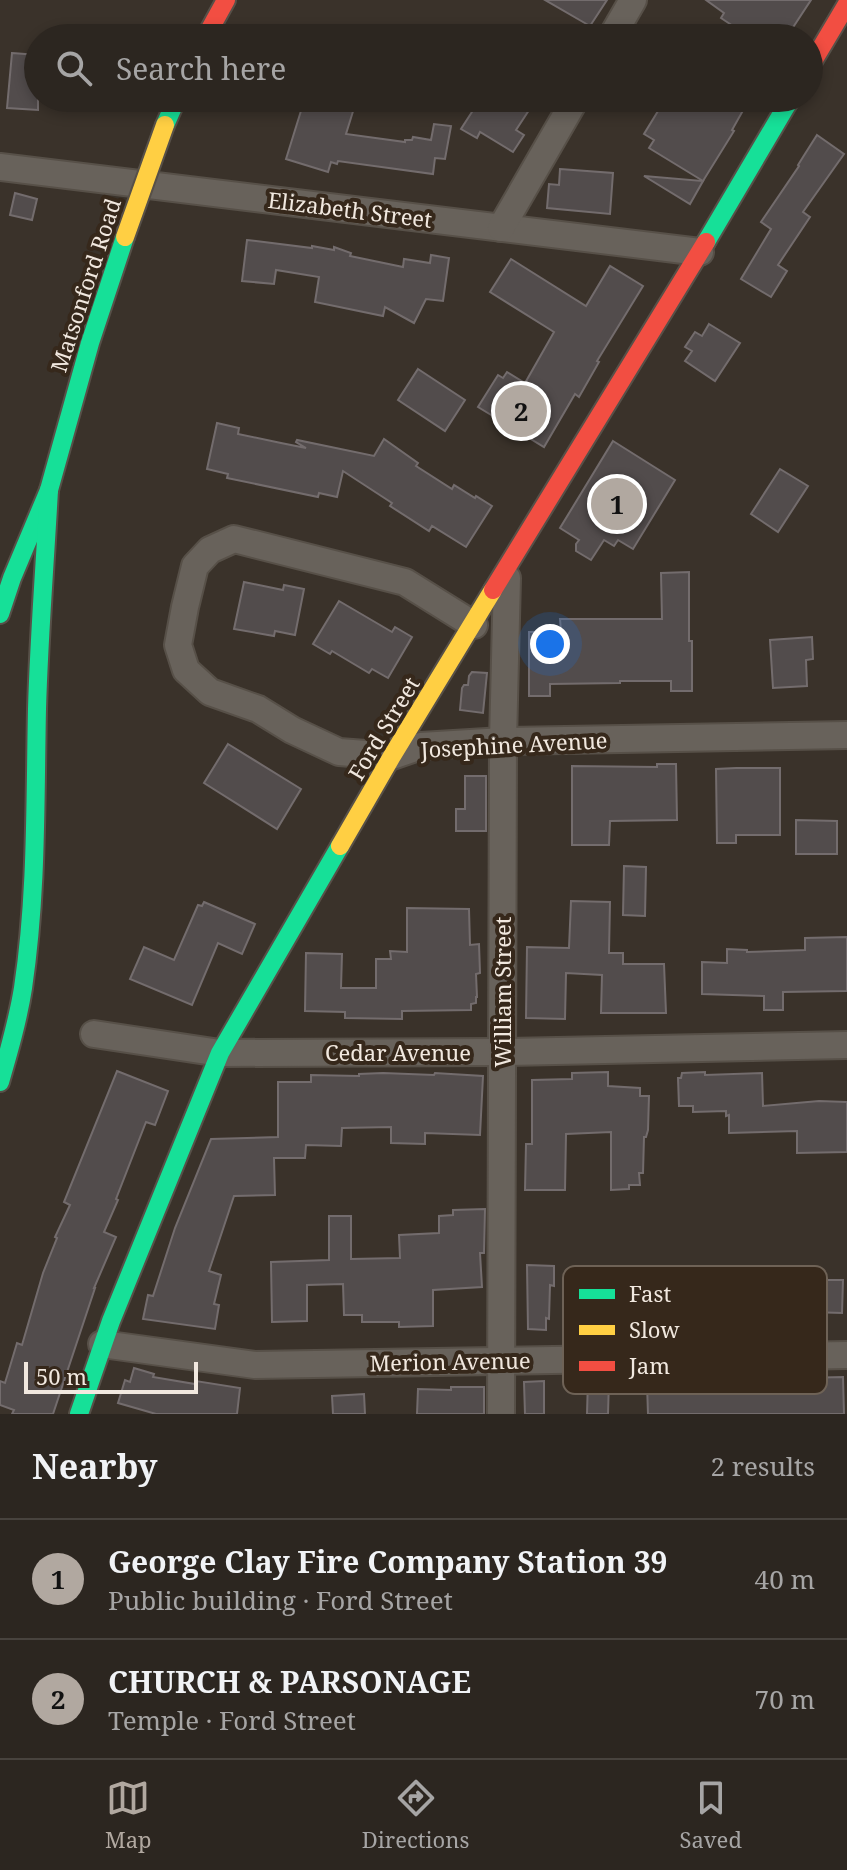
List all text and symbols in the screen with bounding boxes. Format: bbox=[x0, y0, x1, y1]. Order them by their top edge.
search box bbox=[24, 24, 823, 112]
icon: search bbox=[52, 46, 96, 90]
text: Search here bbox=[116, 48, 286, 89]
street label: Elizabeth Street bbox=[266, 184, 434, 234]
street label: Matsonford Road bbox=[43, 194, 127, 376]
pin: 2 bbox=[495, 381, 547, 441]
pin: 1 bbox=[591, 474, 643, 534]
your location bbox=[530, 624, 570, 664]
street label: Ford Street bbox=[340, 670, 426, 785]
street label: Josephine Avenue bbox=[419, 724, 608, 764]
street label: William Street bbox=[487, 916, 517, 1068]
street label: Cedar Avenue bbox=[325, 1037, 471, 1067]
legend bbox=[563, 1266, 827, 1394]
text: Fast bbox=[629, 1278, 671, 1308]
text: Slow bbox=[629, 1314, 679, 1344]
street label: Merion Avenue bbox=[369, 1345, 531, 1377]
text: Jam bbox=[628, 1350, 670, 1380]
scale bar bbox=[24, 1358, 198, 1394]
text: 50 m bbox=[36, 1361, 87, 1391]
text: Nearby bbox=[32, 1443, 158, 1489]
text: 2 results bbox=[710, 1448, 815, 1484]
text: George Clay Fire Company Station 39 bbox=[108, 1541, 668, 1582]
text: 1 bbox=[51, 1561, 65, 1597]
text: 40 m bbox=[755, 1561, 815, 1597]
text: Public building · Ford Street bbox=[108, 1582, 453, 1618]
text: CHURCH & PARSONAGE bbox=[108, 1661, 471, 1702]
text: 2 bbox=[51, 1681, 65, 1717]
text: 70 m bbox=[755, 1681, 815, 1717]
text: Temple · Ford Street bbox=[108, 1702, 356, 1738]
tab: Map bbox=[105, 1776, 152, 1854]
tab: Directions bbox=[362, 1776, 469, 1854]
tab: Saved bbox=[680, 1776, 742, 1854]

